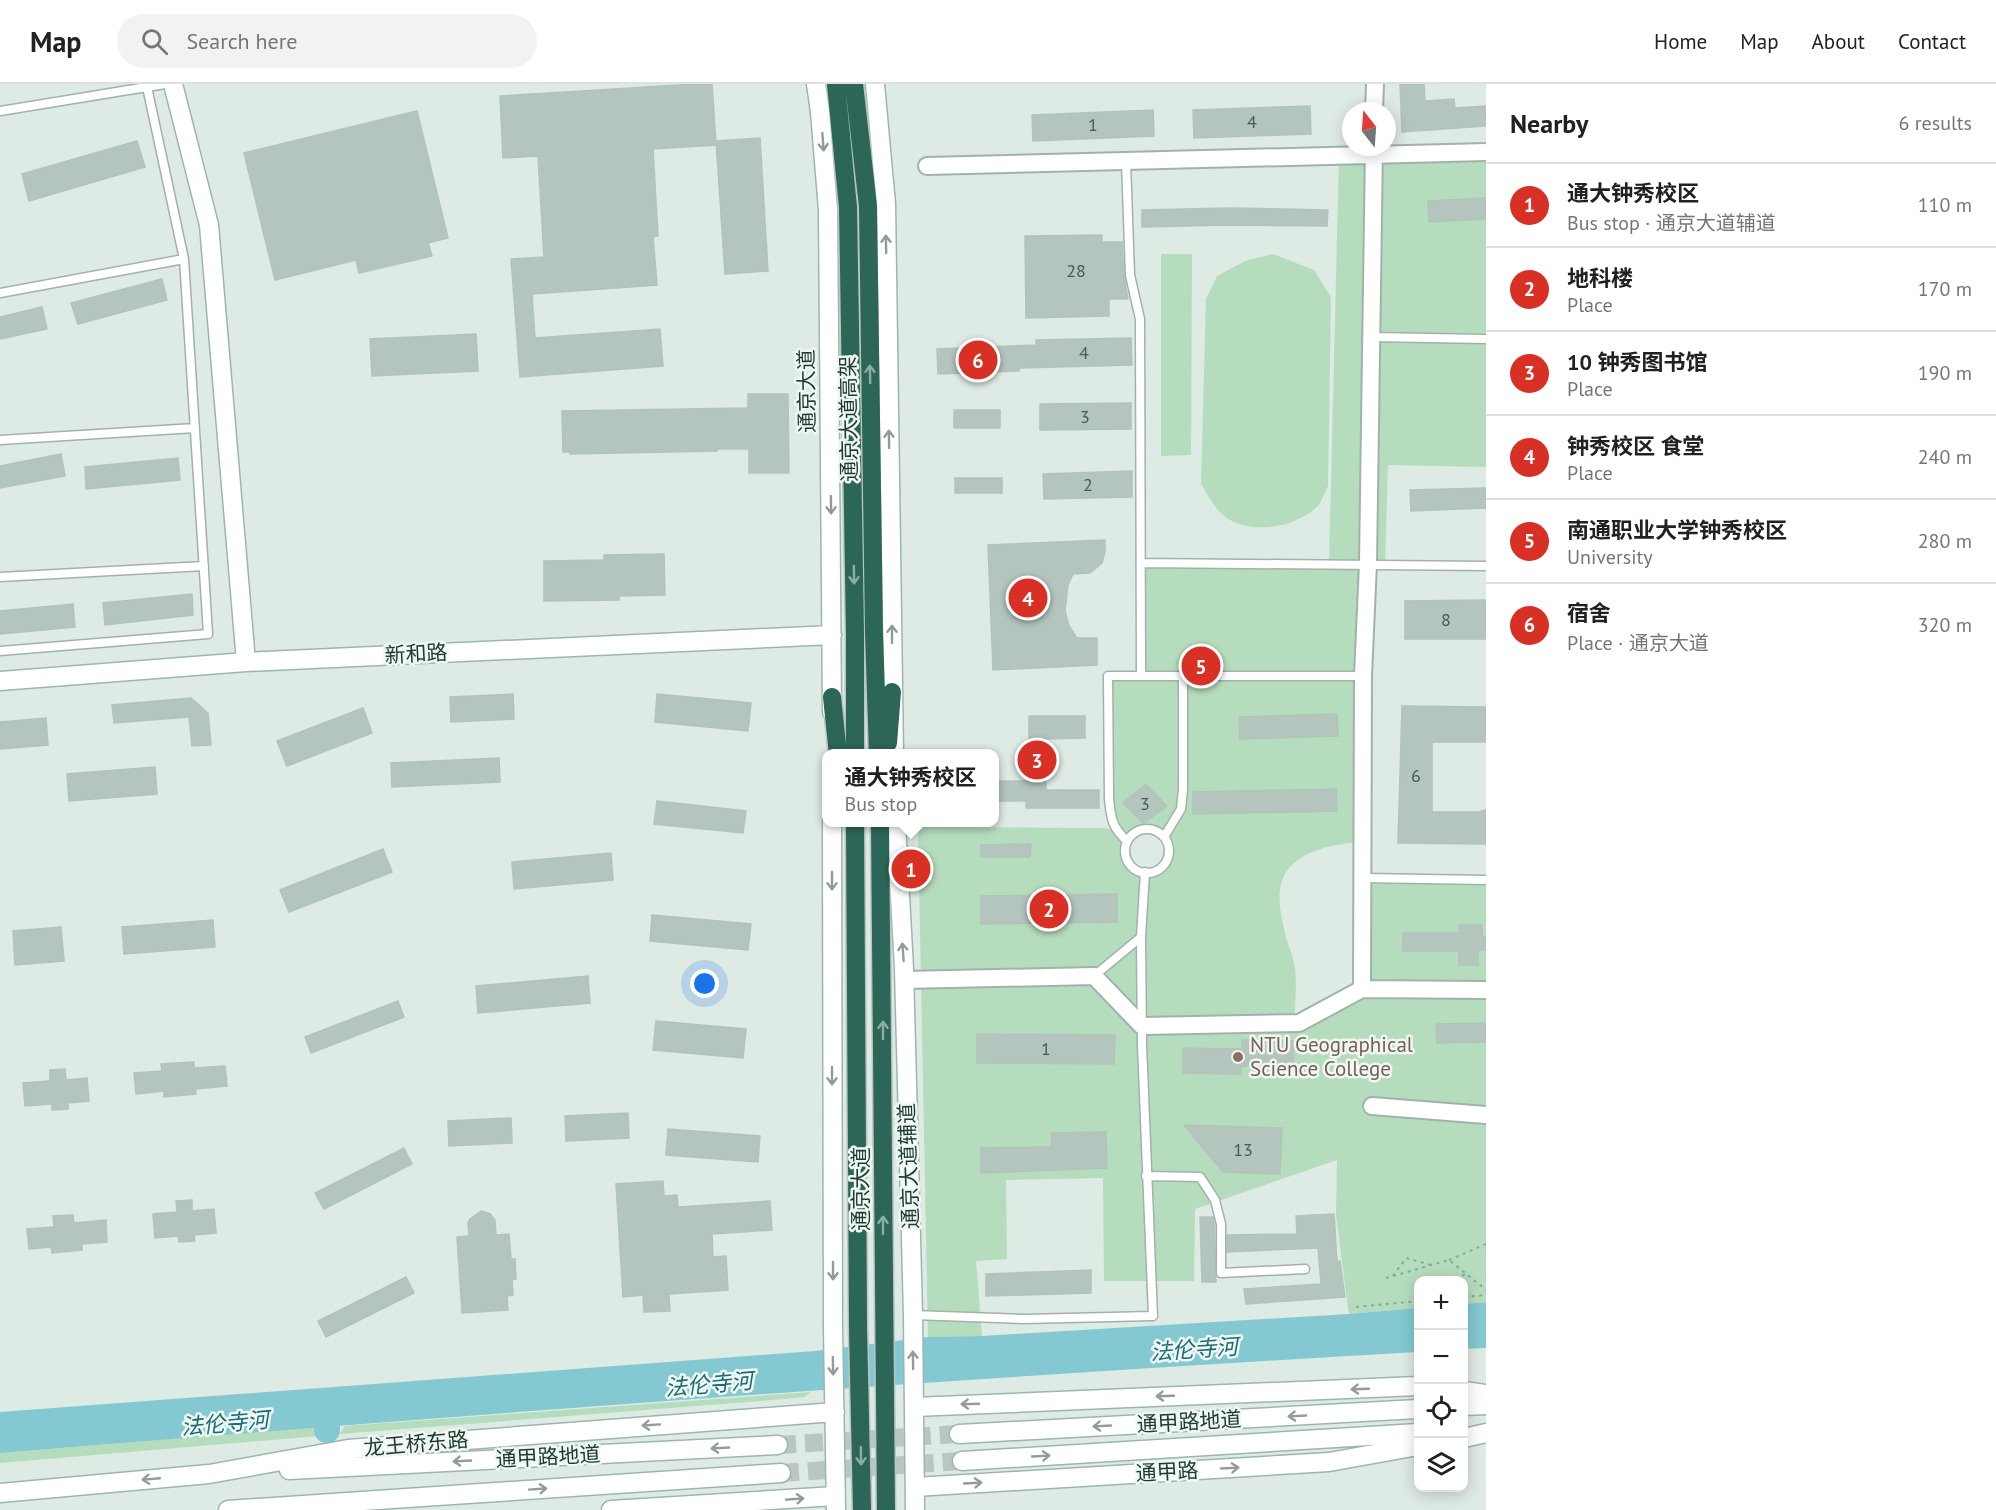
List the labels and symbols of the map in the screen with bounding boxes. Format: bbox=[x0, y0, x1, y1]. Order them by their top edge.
north arrow bbox=[1342, 102, 1396, 156]
house number: 4 bbox=[1247, 110, 1257, 133]
house number: 1 bbox=[1088, 113, 1098, 136]
one-way arrow bbox=[817, 132, 828, 152]
one-way arrow bbox=[881, 234, 892, 254]
house number: 28 bbox=[1066, 259, 1086, 282]
pin: 6 bbox=[958, 338, 998, 382]
house number: 4 bbox=[1079, 341, 1089, 364]
street label: 通京大道 bbox=[792, 349, 821, 433]
street label: 通京大道高架 bbox=[834, 356, 863, 482]
one-way arrow bbox=[865, 364, 876, 384]
house number: 3 bbox=[1080, 405, 1090, 428]
one-way arrow bbox=[883, 429, 895, 449]
house number: 2 bbox=[1083, 473, 1093, 496]
one-way arrow bbox=[825, 494, 837, 514]
one-way arrow bbox=[848, 564, 860, 584]
pin: 4 bbox=[1008, 576, 1048, 620]
house number: 8 bbox=[1441, 608, 1451, 631]
one-way arrow bbox=[886, 624, 898, 644]
street label: 新和路 bbox=[384, 638, 448, 669]
pin: 5 bbox=[1182, 644, 1220, 688]
pin: 3 bbox=[1018, 738, 1056, 782]
house number: 6 bbox=[1411, 764, 1421, 787]
house number: 3 bbox=[1140, 792, 1150, 815]
pin: 1 bbox=[892, 846, 930, 892]
one-way arrow bbox=[826, 870, 838, 890]
pin: 2 bbox=[1030, 886, 1068, 932]
one-way arrow bbox=[897, 943, 908, 963]
your location bbox=[690, 969, 719, 998]
one-way arrow bbox=[877, 1021, 889, 1041]
place label: NTU Geographical Science College bbox=[1250, 1031, 1413, 1082]
house number: 1 bbox=[1041, 1037, 1051, 1060]
marker: NTU Geographical Science College bbox=[1231, 1050, 1245, 1064]
one-way arrow bbox=[826, 1065, 838, 1085]
street label: 通京大道辅道 bbox=[893, 1103, 924, 1229]
house number: 13 bbox=[1233, 1138, 1253, 1161]
street label: 通京大道 bbox=[847, 1147, 874, 1231]
one-way arrow bbox=[877, 1216, 889, 1236]
one-way arrow bbox=[827, 1260, 839, 1280]
water label: 法伦寺河 bbox=[1149, 1332, 1243, 1366]
one-way arrow bbox=[907, 1351, 919, 1371]
one-way arrow bbox=[828, 1356, 839, 1376]
water label: 法伦寺河 bbox=[664, 1366, 758, 1402]
one-way arrow bbox=[1351, 1383, 1371, 1394]
one-way arrow bbox=[1156, 1391, 1176, 1402]
one-way arrow bbox=[961, 1399, 981, 1410]
water label: 法伦寺河 bbox=[180, 1405, 274, 1441]
street label: 通甲路地道 bbox=[1136, 1405, 1242, 1438]
one-way arrow bbox=[1288, 1410, 1308, 1421]
one-way arrow bbox=[641, 1420, 661, 1431]
one-way arrow bbox=[1093, 1421, 1113, 1432]
street label: 龙王桥东路 bbox=[362, 1425, 469, 1462]
street label: 通甲路地道 bbox=[495, 1440, 601, 1473]
one-way arrow bbox=[710, 1443, 730, 1454]
one-way arrow bbox=[855, 1445, 867, 1465]
one-way arrow bbox=[1031, 1451, 1051, 1462]
one-way arrow bbox=[453, 1456, 473, 1467]
street label: 通甲路 bbox=[1135, 1456, 1199, 1487]
one-way arrow bbox=[1220, 1462, 1240, 1473]
one-way arrow bbox=[142, 1474, 162, 1485]
one-way arrow bbox=[962, 1478, 982, 1489]
one-way arrow bbox=[528, 1483, 548, 1494]
one-way arrow bbox=[784, 1493, 804, 1504]

